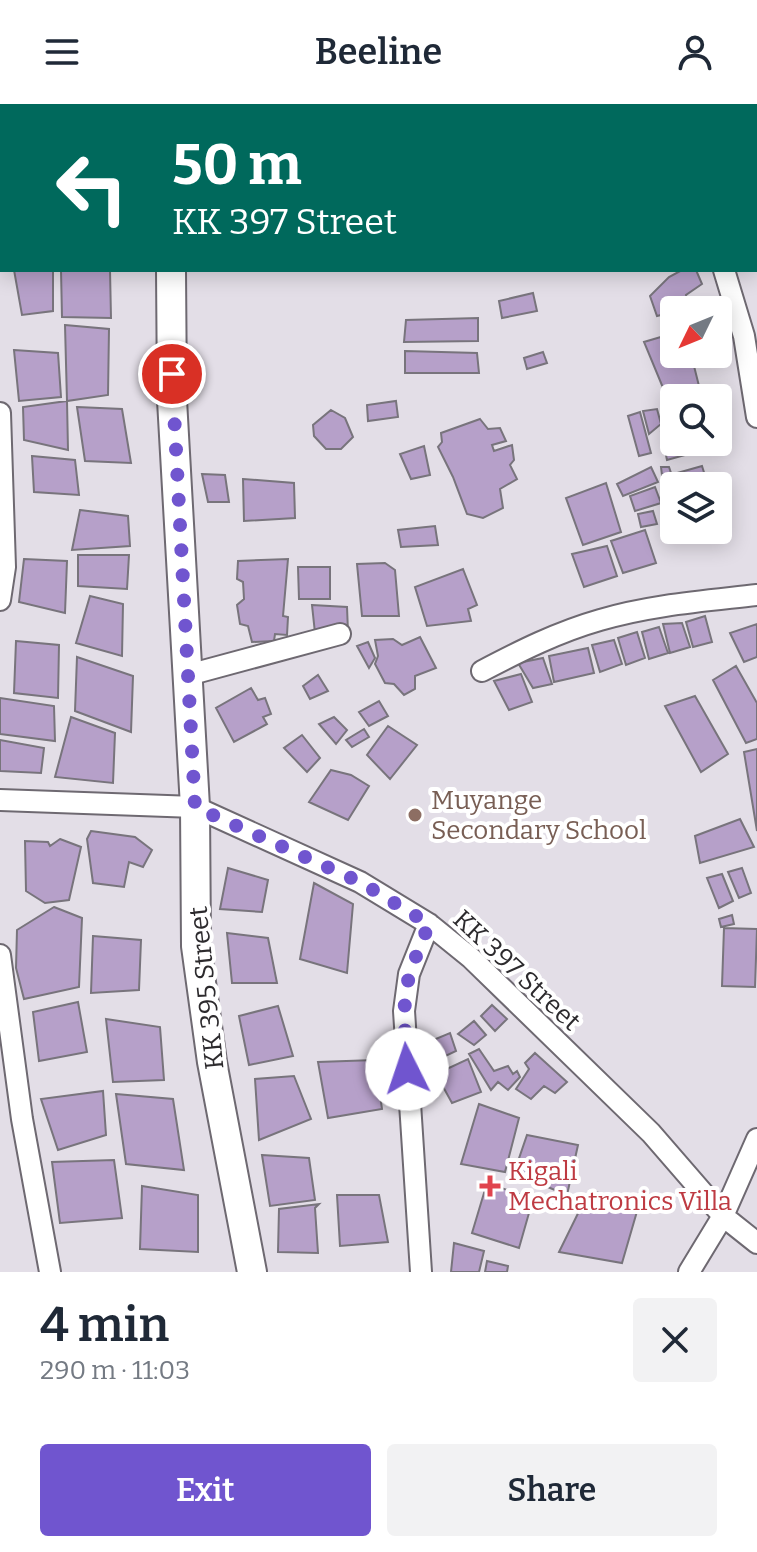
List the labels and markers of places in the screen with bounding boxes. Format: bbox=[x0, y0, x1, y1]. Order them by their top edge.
pin bbox=[138, 340, 206, 408]
place label: Muyange Secondary School bbox=[431, 785, 647, 846]
marker: Muyange Secondary School bbox=[406, 806, 424, 824]
place label: Kigali Mechatronics Villa bbox=[508, 1156, 732, 1217]
marker: Kigali Mechatronics Villa bbox=[479, 1175, 501, 1197]

